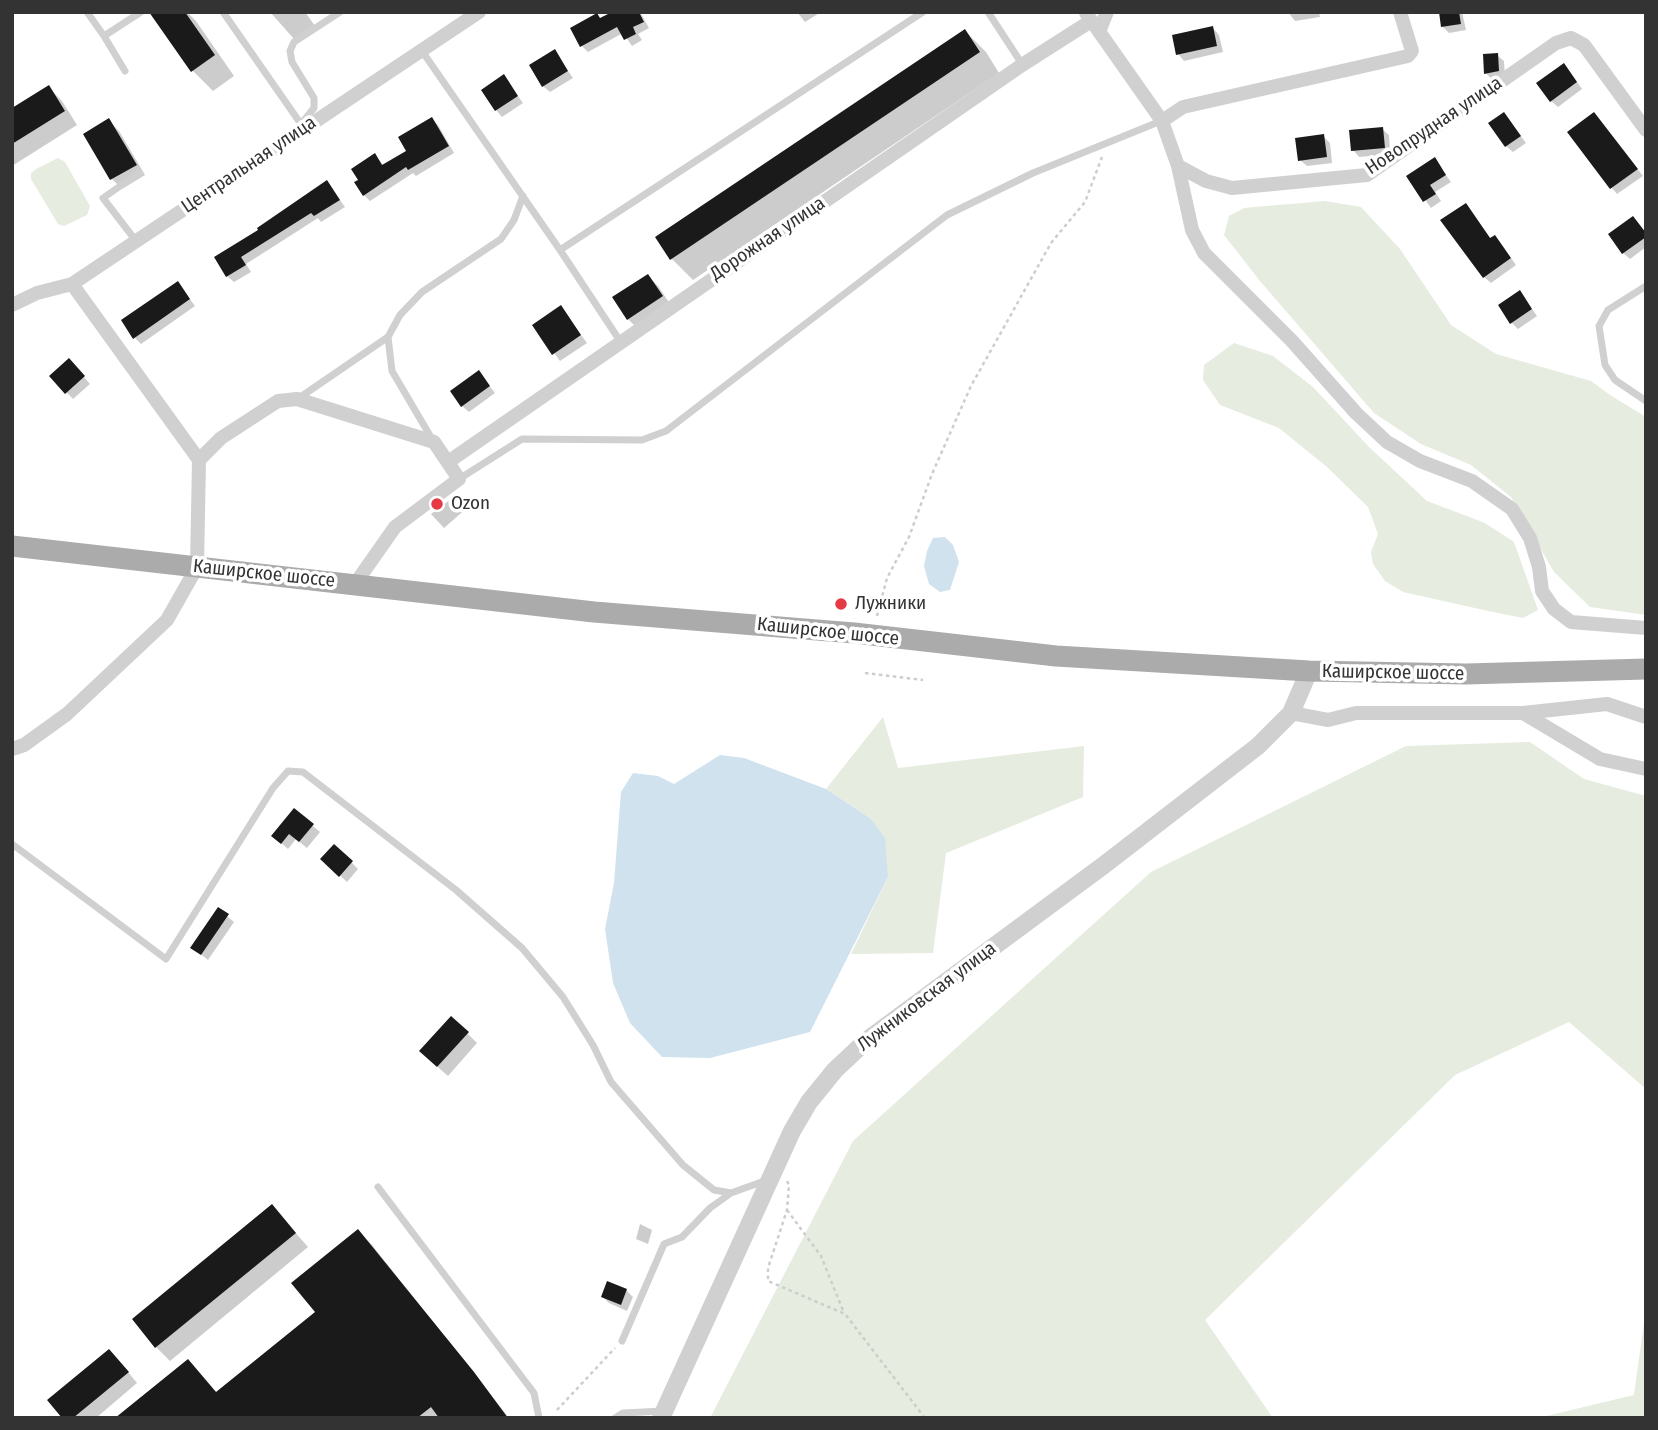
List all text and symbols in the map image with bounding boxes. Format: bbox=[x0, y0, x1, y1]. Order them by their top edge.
street label: Новопрудная улица bbox=[1361, 72, 1507, 180]
street label: Центральная улица bbox=[177, 112, 321, 218]
street label: Дорожная улица bbox=[706, 192, 830, 286]
place label: Ozon bbox=[451, 493, 490, 515]
marker: Ozon bbox=[429, 496, 445, 512]
street label: Каширское шоссе bbox=[192, 555, 336, 593]
place label: Лужники bbox=[855, 593, 926, 615]
marker: Лужники bbox=[833, 596, 849, 612]
street label: Каширское шоссе bbox=[756, 613, 900, 651]
street label: Каширское шоссе bbox=[1322, 660, 1464, 686]
street label: Лужниковская улица bbox=[853, 937, 1001, 1057]

